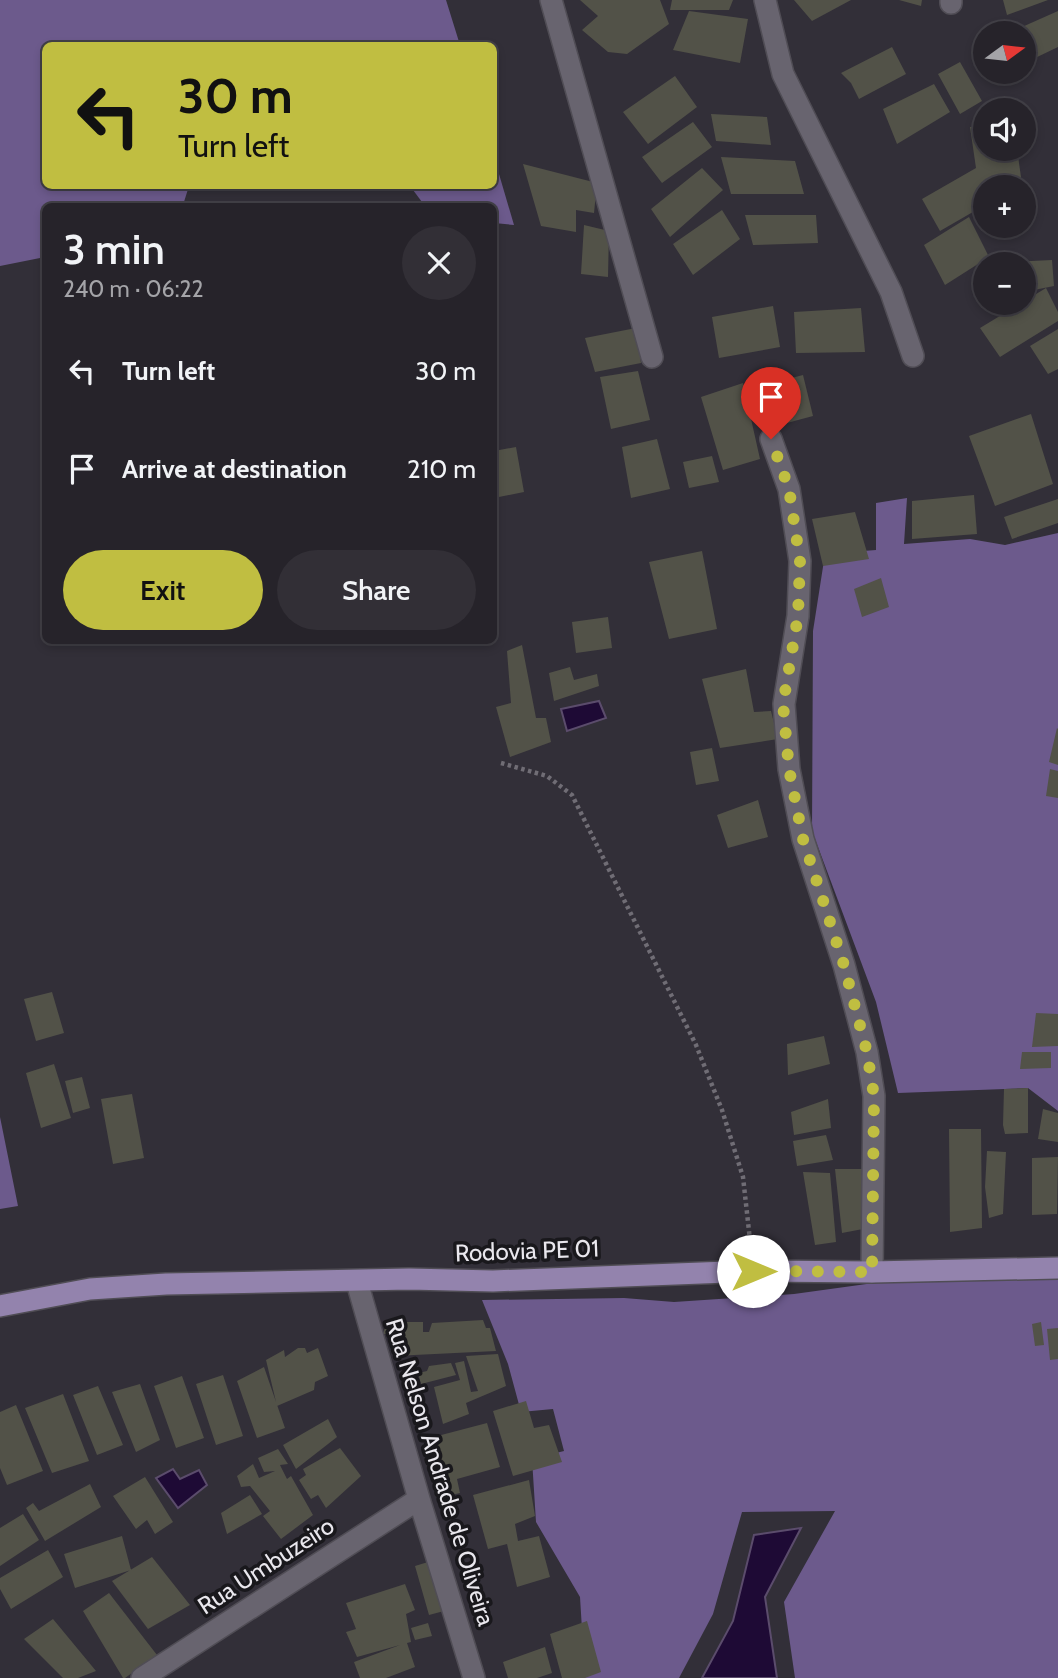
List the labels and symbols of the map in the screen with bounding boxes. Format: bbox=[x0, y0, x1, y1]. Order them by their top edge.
north arrow bbox=[973, 21, 1036, 84]
pin bbox=[741, 367, 801, 439]
street label: Rodovia PE 01 bbox=[454, 1233, 600, 1268]
position arrow bbox=[716, 1234, 790, 1308]
street label: Rua Nelson Andrade de Oliveira bbox=[380, 1315, 501, 1629]
street label: Rua Umbuzeiro bbox=[192, 1511, 339, 1620]

